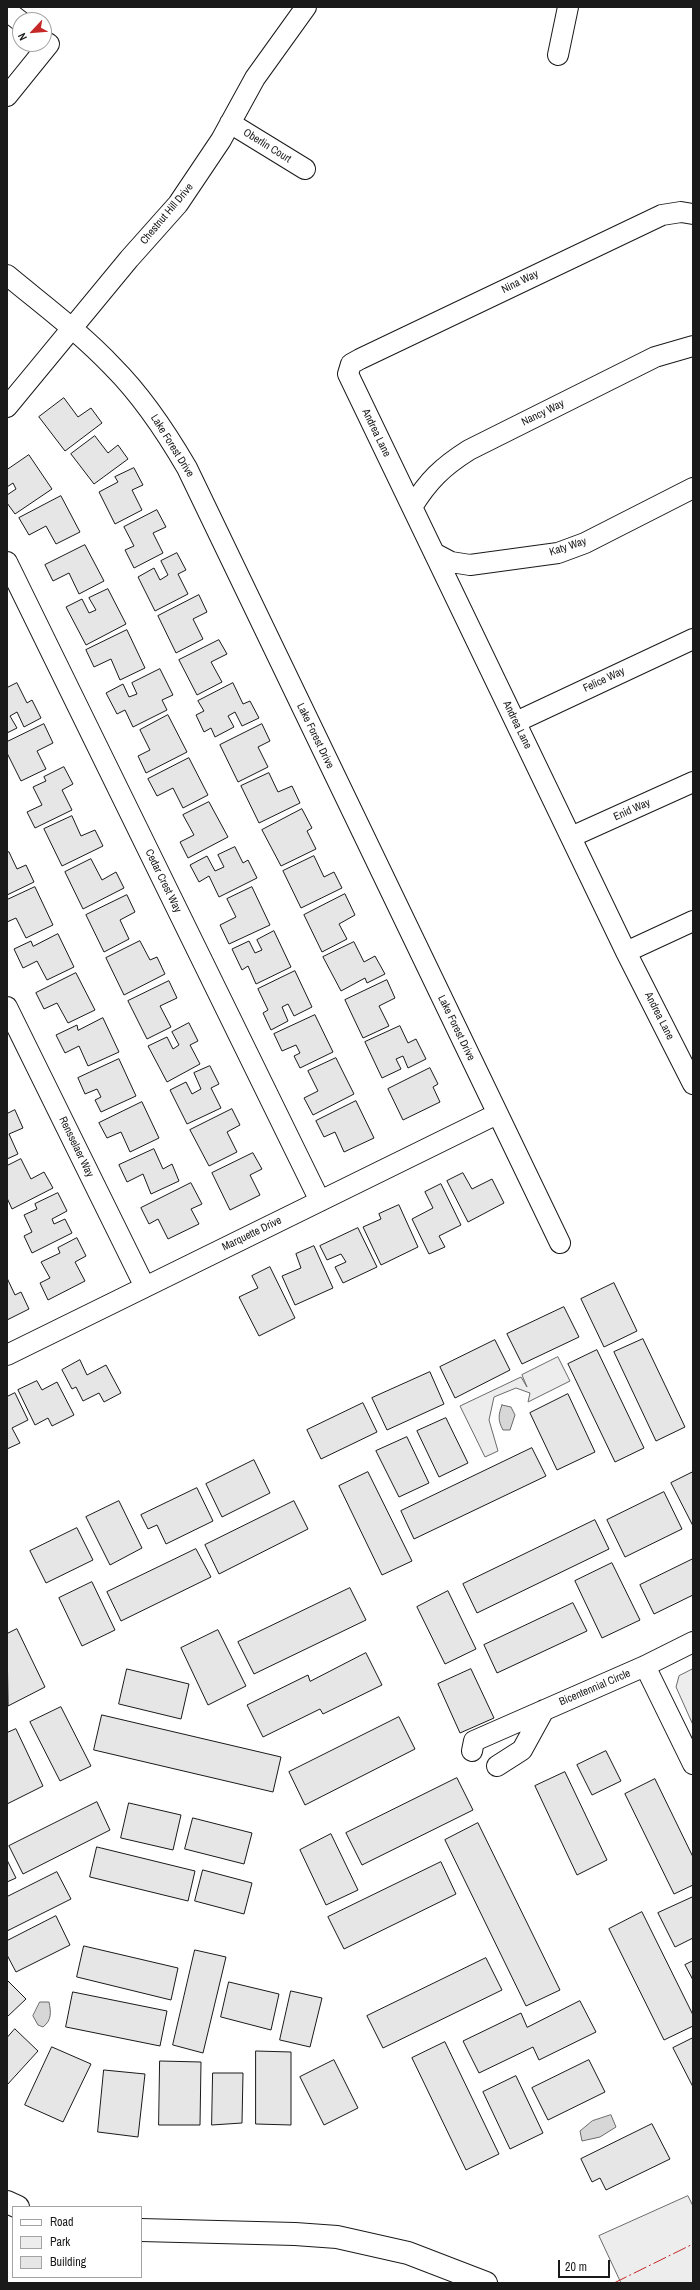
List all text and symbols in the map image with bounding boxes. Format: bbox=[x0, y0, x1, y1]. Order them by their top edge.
north arrow bbox=[12, 12, 52, 52]
text: N bbox=[14, 31, 30, 43]
street label: Oberlin Court bbox=[241, 126, 293, 166]
street label: Chestnut Hill Drive bbox=[138, 181, 196, 247]
street label: Nina Way bbox=[499, 267, 541, 297]
street label: Nancy Way bbox=[520, 397, 566, 429]
street label: Andrea Lane bbox=[359, 407, 393, 459]
street label: Lake Forest Drive bbox=[148, 412, 196, 480]
street label: Katy Way bbox=[548, 535, 588, 559]
street label: Felice Way bbox=[581, 665, 627, 695]
street label: Andrea Lane bbox=[500, 699, 534, 751]
street label: Lake Forest Drive bbox=[293, 701, 337, 771]
street label: Enid Way bbox=[612, 796, 652, 824]
street label: Cedar Crest Way bbox=[142, 847, 184, 915]
street label: Andrea Lane bbox=[641, 990, 677, 1042]
street label: Lake Forest Drive bbox=[434, 993, 478, 1063]
street label: Rensselaer Way bbox=[56, 1115, 96, 1179]
street label: Marquette Drive bbox=[220, 1214, 284, 1254]
street label: Bicentennial Circle bbox=[557, 1667, 633, 1709]
legend bbox=[12, 2206, 142, 2278]
text: Road bbox=[50, 2214, 74, 2230]
text: Park bbox=[50, 2234, 70, 2250]
scale bar bbox=[560, 2252, 612, 2278]
text: Building bbox=[50, 2254, 86, 2270]
text: 20 m bbox=[565, 2259, 587, 2275]

